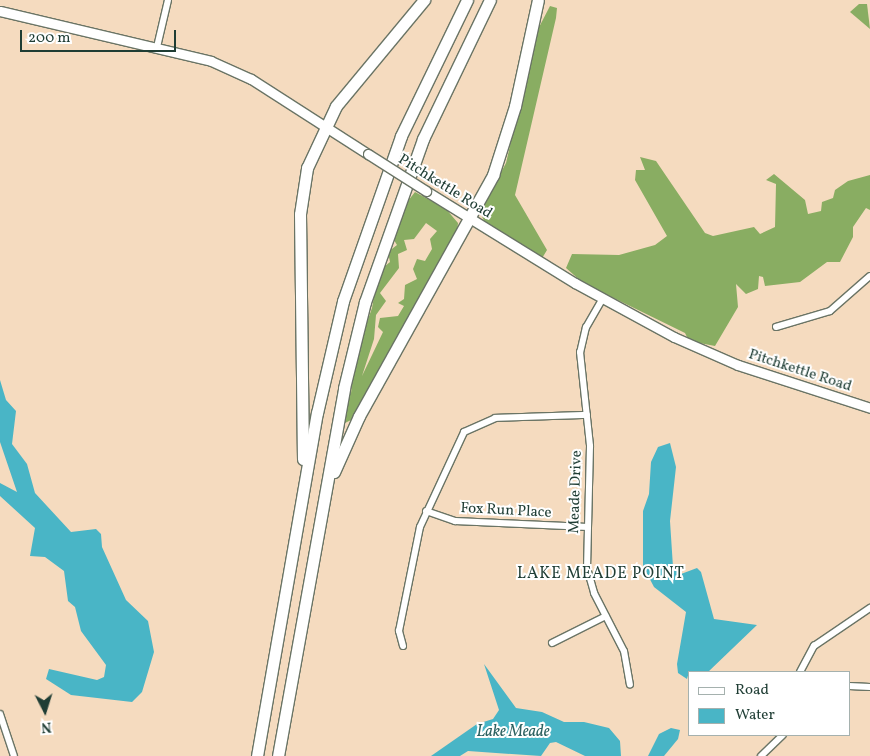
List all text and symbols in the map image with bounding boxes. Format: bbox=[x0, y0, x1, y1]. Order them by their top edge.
scale bar bbox=[22, 20, 179, 52]
text: 200 m bbox=[28, 28, 71, 49]
street label: Pitchkettle Road bbox=[395, 151, 495, 223]
street label: Pitchkettle Road bbox=[746, 346, 854, 396]
street label: Meade Drive bbox=[566, 450, 586, 534]
street label: Fox Run Place bbox=[460, 500, 552, 522]
district label: LAKE MEADE POINT bbox=[515, 564, 687, 584]
legend bbox=[688, 671, 850, 736]
text: Road bbox=[735, 680, 769, 701]
north arrow bbox=[20, 686, 70, 736]
text: Water bbox=[735, 705, 775, 726]
text: N bbox=[40, 717, 52, 736]
water label: Lake Meade bbox=[476, 722, 550, 742]

